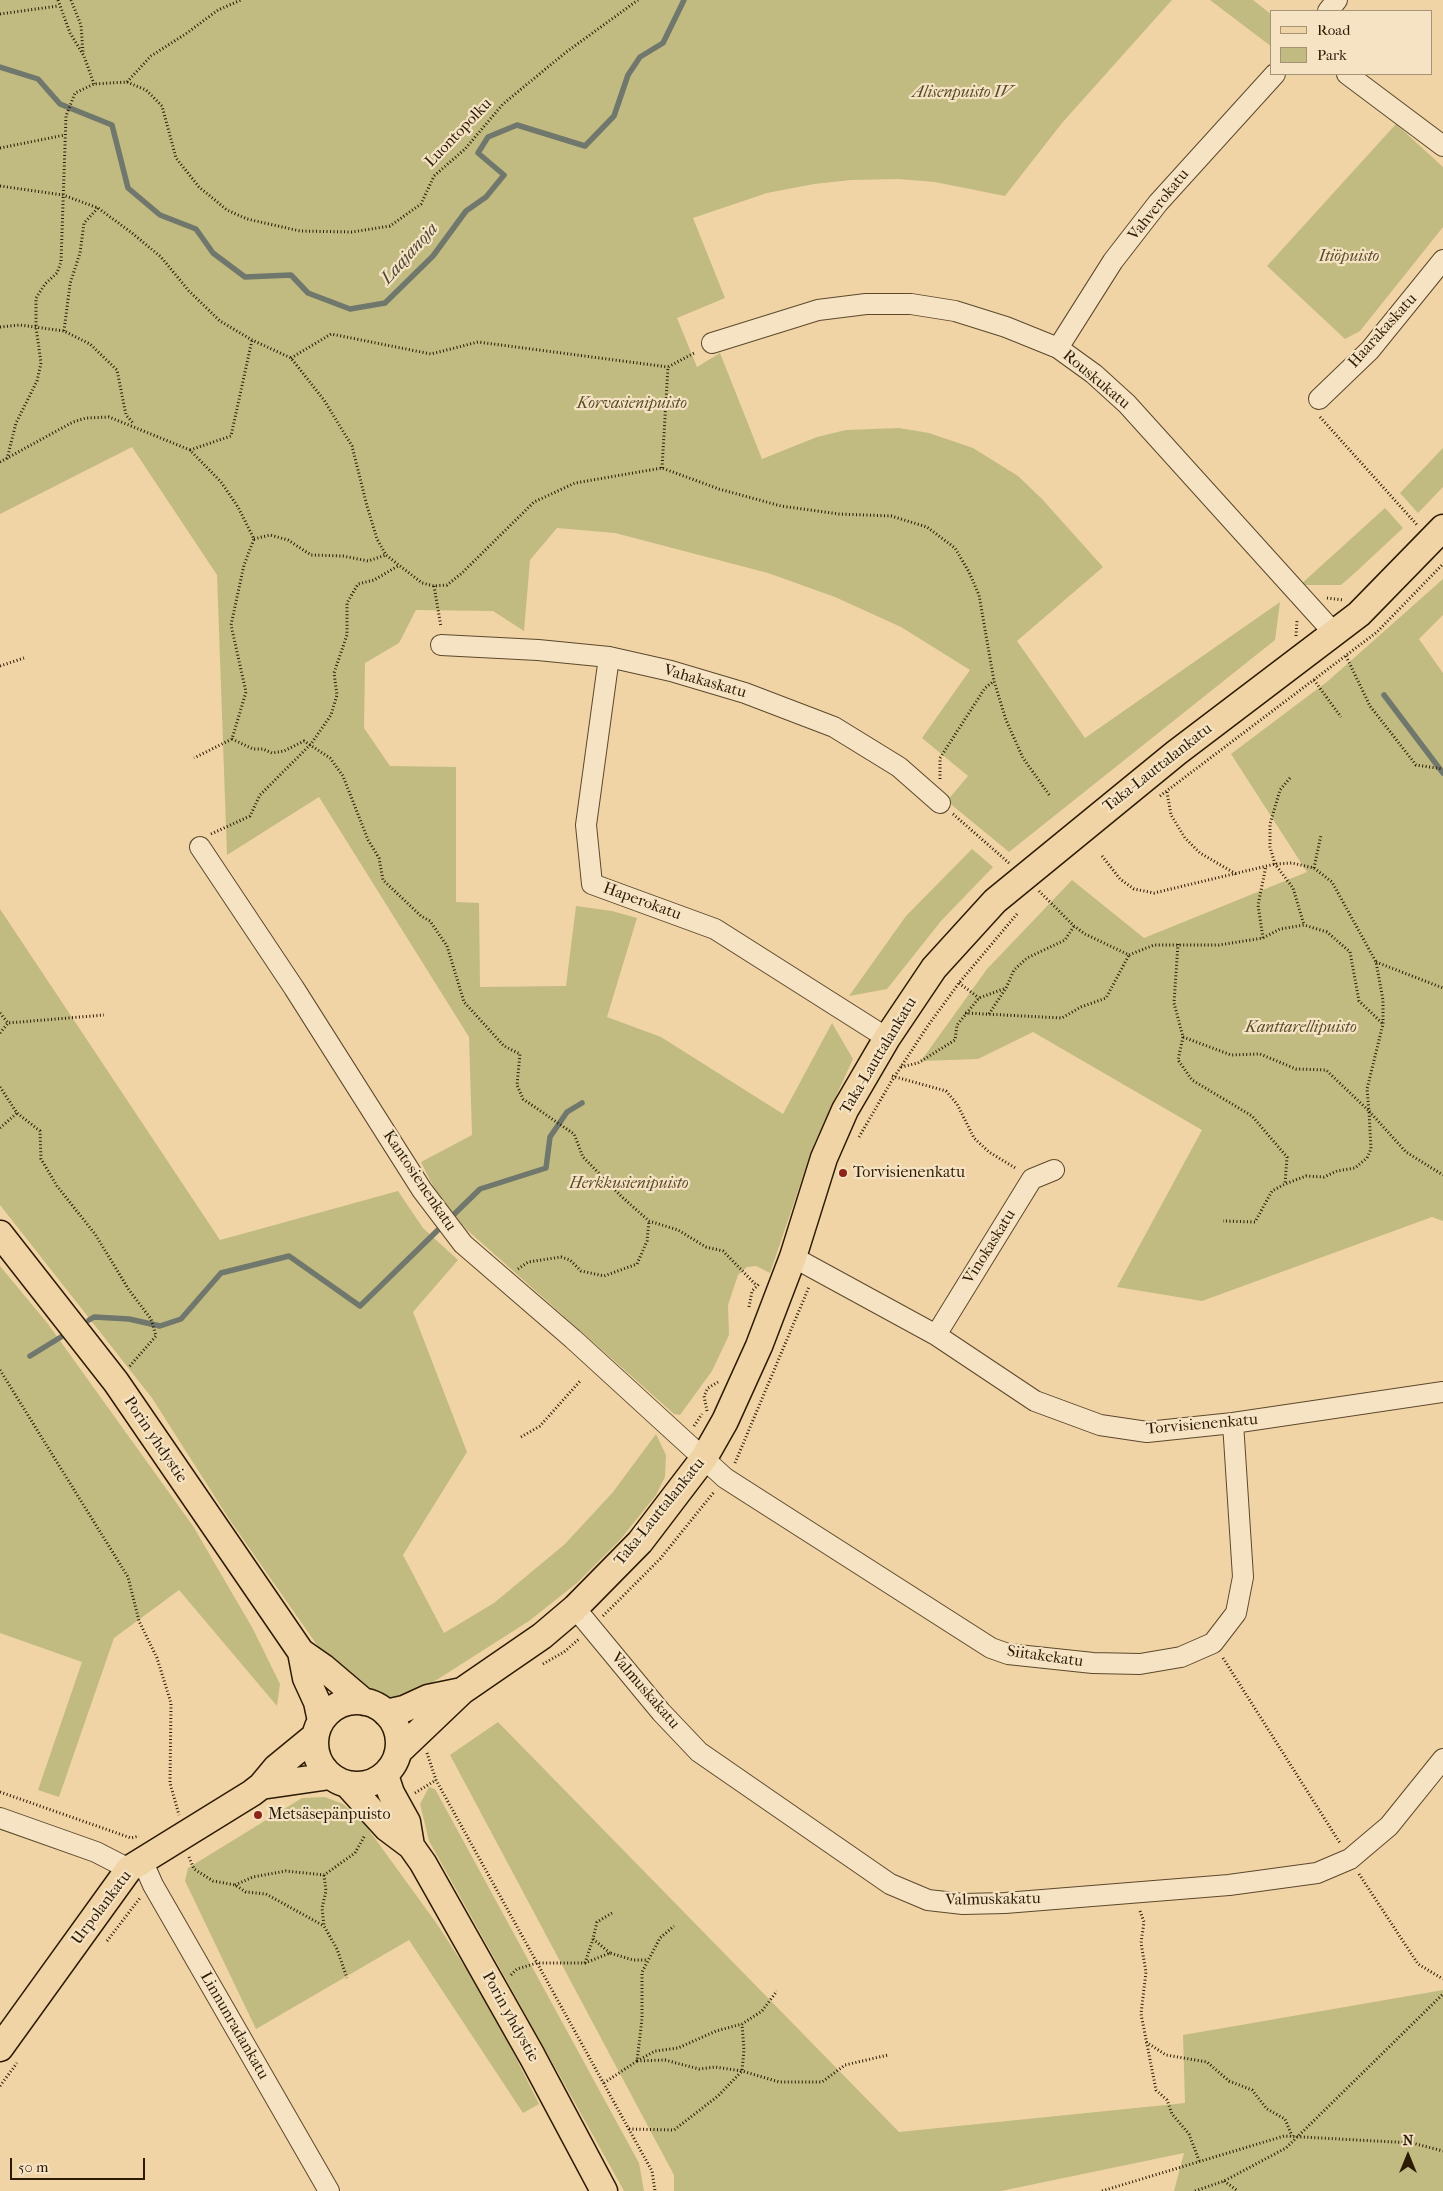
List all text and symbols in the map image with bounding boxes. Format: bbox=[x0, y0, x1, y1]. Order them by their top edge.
legend bbox=[1270, 10, 1433, 75]
text: Road bbox=[1317, 21, 1350, 39]
text: Park bbox=[1317, 46, 1347, 64]
park label: Alisenpuisto IV bbox=[912, 83, 1014, 103]
street label: Luontopolku bbox=[422, 95, 496, 171]
street label: Vahverokatu bbox=[1124, 165, 1194, 245]
water label: Laajanoja bbox=[377, 219, 443, 289]
park label: Itiöpuisto bbox=[1319, 247, 1379, 267]
street label: Haarakaskatu bbox=[1345, 290, 1421, 372]
street label: Rouskukatu bbox=[1058, 346, 1134, 414]
park label: Korvasienipuisto bbox=[577, 394, 687, 414]
street label: Vahakaskatu bbox=[661, 661, 749, 703]
street label: Taka-Lauttalankatu bbox=[1100, 720, 1216, 816]
street label: Haperokatu bbox=[600, 879, 684, 925]
street label: Taka-Lauttalankatu bbox=[837, 994, 921, 1118]
park label: Kanttarellipuisto bbox=[1245, 1018, 1357, 1038]
street label: Kantosienenkatu bbox=[378, 1127, 460, 1235]
place label: Torvisienenkatu bbox=[853, 1163, 965, 1183]
marker: Torvisienenkatu bbox=[837, 1167, 849, 1179]
park label: Herkkusienipuisto bbox=[569, 1174, 689, 1194]
street label: Vinokaskatu bbox=[960, 1206, 1020, 1288]
street label: Porin yhdystie bbox=[119, 1393, 191, 1487]
street label: Torvisienenkatu bbox=[1145, 1411, 1259, 1439]
street label: Taka-Lauttalankatu bbox=[611, 1454, 709, 1570]
street label: Siitakekatu bbox=[1006, 1642, 1084, 1672]
street label: Valmuskakatu bbox=[606, 1649, 684, 1733]
place label: Metsäsepänpuisto bbox=[268, 1805, 391, 1825]
marker: Metsäsepänpuisto bbox=[252, 1809, 264, 1821]
street label: Urpolankatu bbox=[68, 1867, 136, 1949]
street label: Valmuskakatu bbox=[945, 1890, 1041, 1910]
street label: Linnunradankatu bbox=[195, 1969, 273, 2083]
street label: Porin yhdystie bbox=[477, 1969, 543, 2065]
north arrow bbox=[1383, 2131, 1433, 2181]
text: N bbox=[1403, 2132, 1413, 2149]
scale bar bbox=[12, 2148, 148, 2180]
text: 50 m bbox=[18, 2158, 48, 2176]

